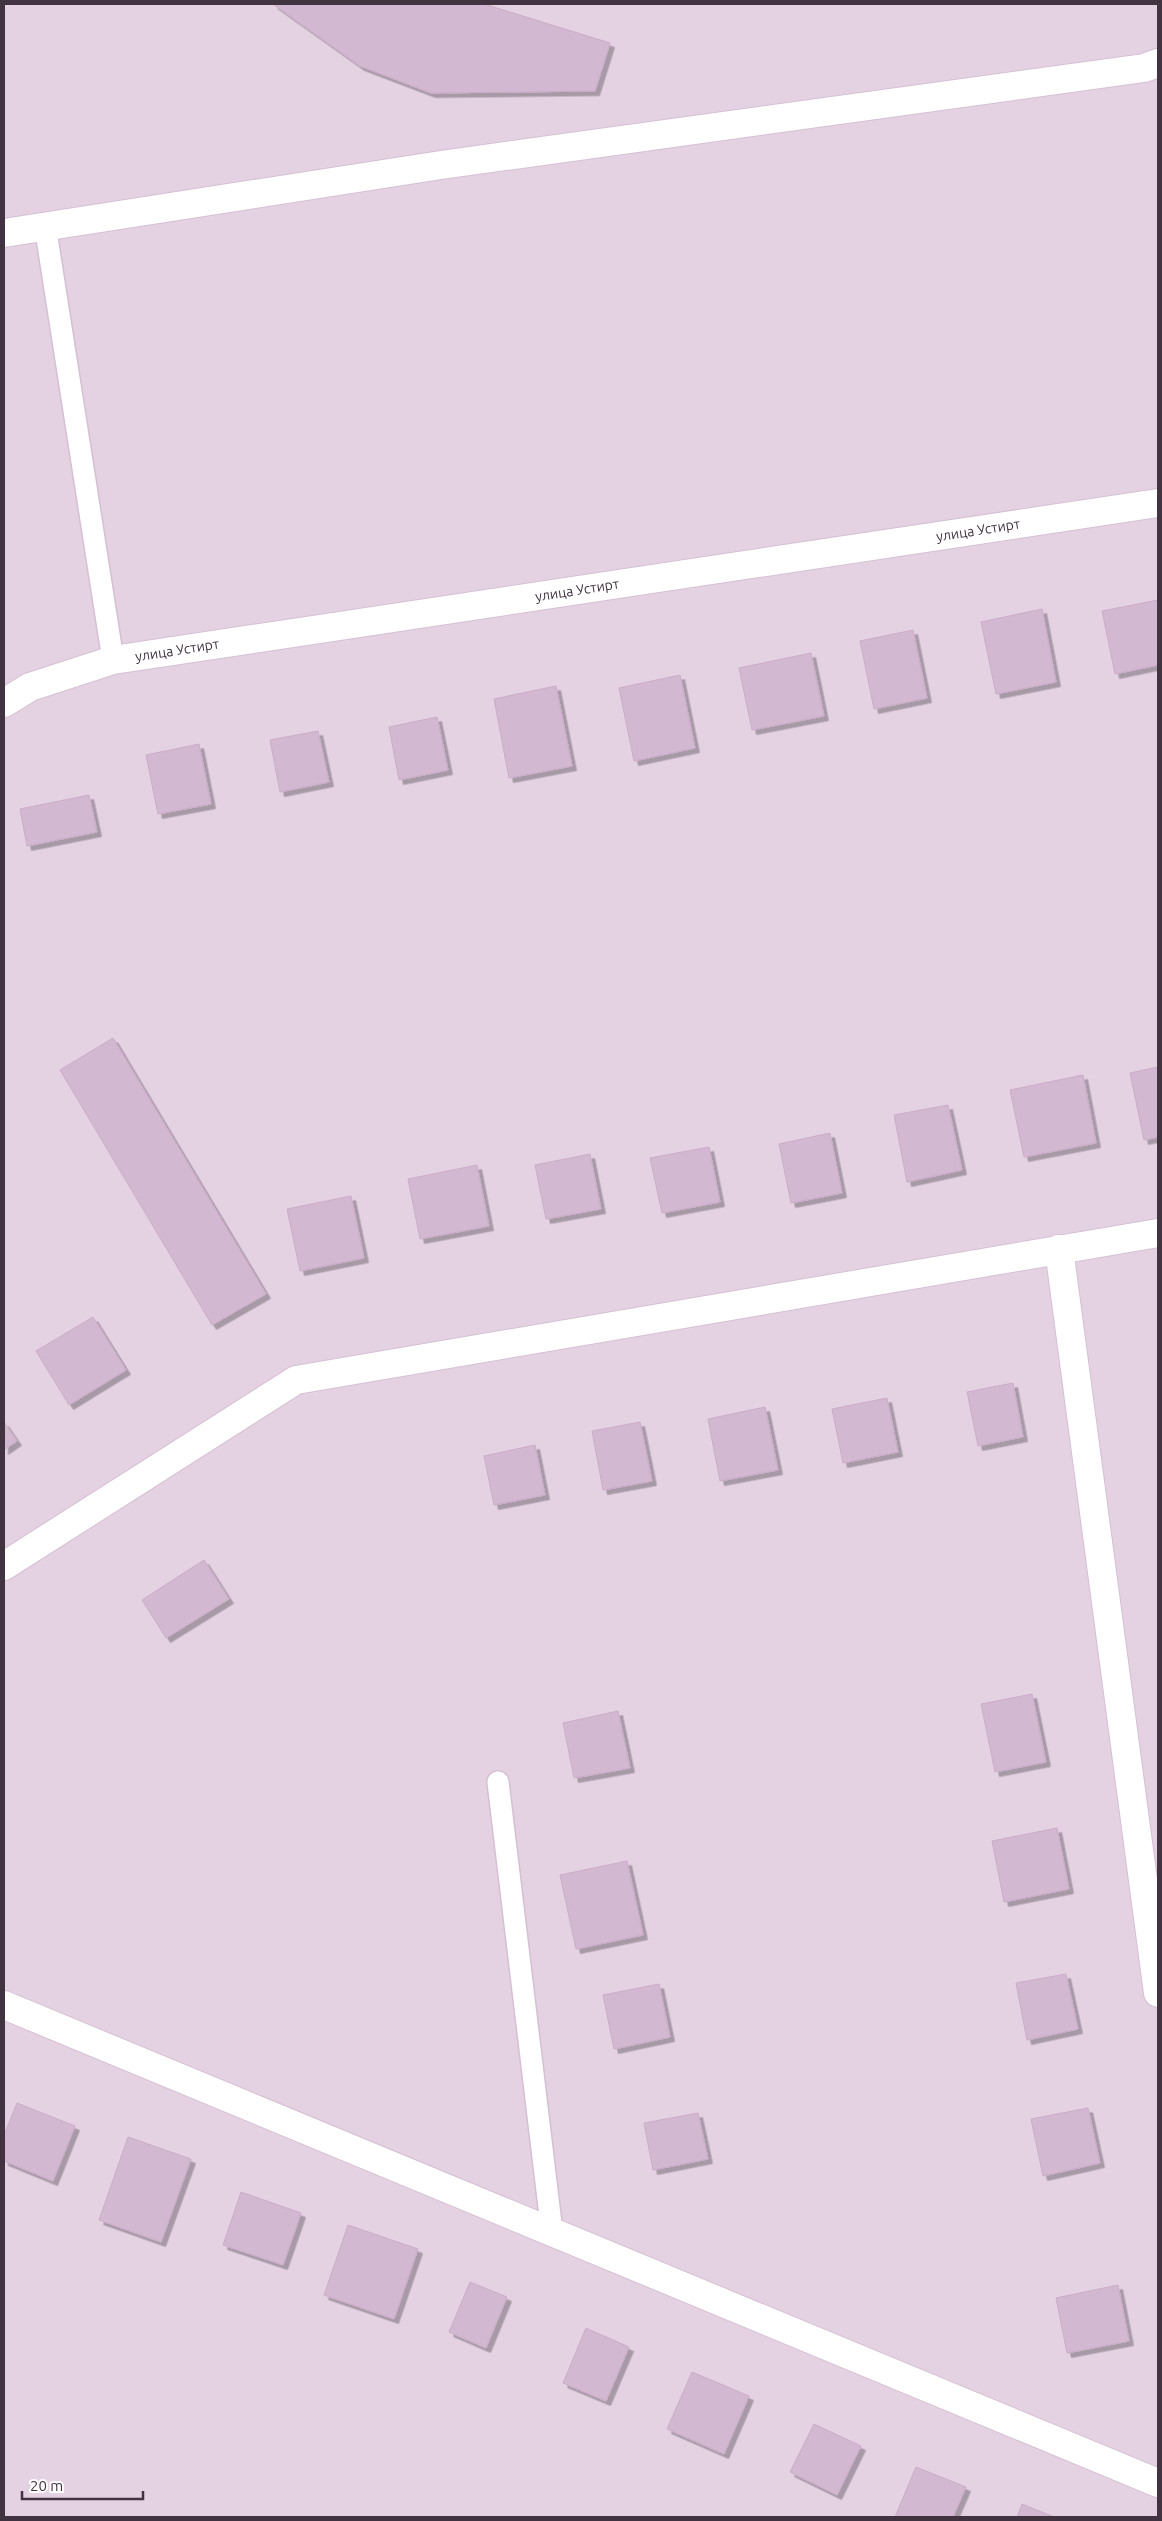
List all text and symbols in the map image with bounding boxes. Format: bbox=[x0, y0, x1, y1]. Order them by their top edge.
street label: улица Устирт bbox=[935, 515, 1021, 545]
street label: улица Устирт bbox=[534, 575, 620, 605]
street label: улица Устирт bbox=[134, 635, 220, 665]
scale bar bbox=[22, 2468, 144, 2500]
text: 20 m bbox=[30, 2477, 63, 2494]

